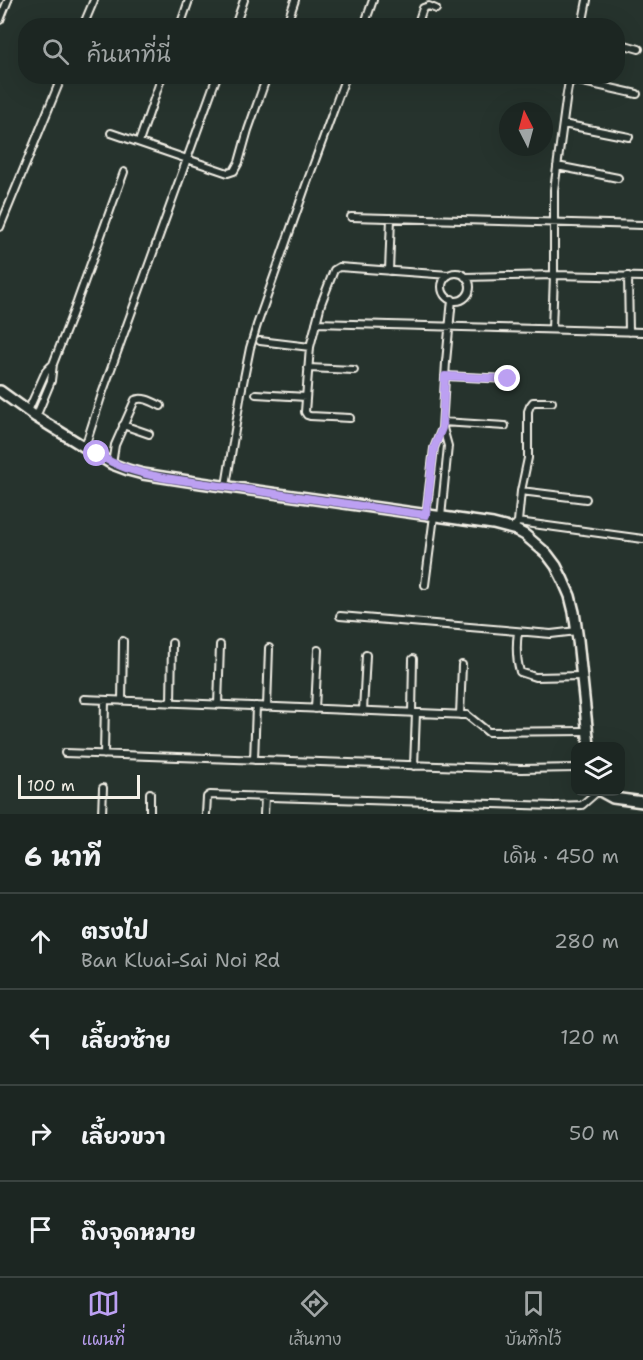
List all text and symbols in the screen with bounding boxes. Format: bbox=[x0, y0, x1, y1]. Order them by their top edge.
search box bbox=[18, 18, 625, 84]
icon: search bbox=[39, 35, 72, 68]
text: ค้นหาที่นี่ bbox=[87, 40, 171, 69]
north arrow bbox=[499, 102, 553, 156]
route end bbox=[494, 365, 520, 391]
route start bbox=[83, 440, 109, 466]
map controls bbox=[571, 742, 625, 796]
button: layers bbox=[571, 742, 625, 796]
scale bar bbox=[18, 772, 140, 800]
text: 100 m bbox=[27, 775, 75, 796]
text: 6 นาที bbox=[24, 839, 101, 874]
text: เดิน · 450 m bbox=[503, 843, 619, 869]
text: ตรงไป bbox=[81, 917, 149, 946]
icon: ahead bbox=[24, 925, 57, 958]
text: 280 m bbox=[554, 928, 619, 954]
text: Ban Kluai-Sai Noi Rd bbox=[81, 947, 280, 973]
icon: left bbox=[24, 1021, 57, 1054]
text: 120 m bbox=[560, 1024, 619, 1050]
text: เลี้ยวซ้าย bbox=[81, 1026, 171, 1055]
icon: right bbox=[24, 1117, 57, 1150]
text: 50 m bbox=[569, 1120, 619, 1146]
text: เลี้ยวขวา bbox=[81, 1122, 165, 1151]
icon: arrive bbox=[24, 1213, 57, 1246]
text: ถึงจุดหมาย bbox=[81, 1218, 196, 1247]
tab: แผนที่ bbox=[82, 1287, 125, 1351]
tab: เส้นทาง bbox=[288, 1287, 341, 1351]
tab: บันทึกไว้ bbox=[505, 1287, 561, 1351]

